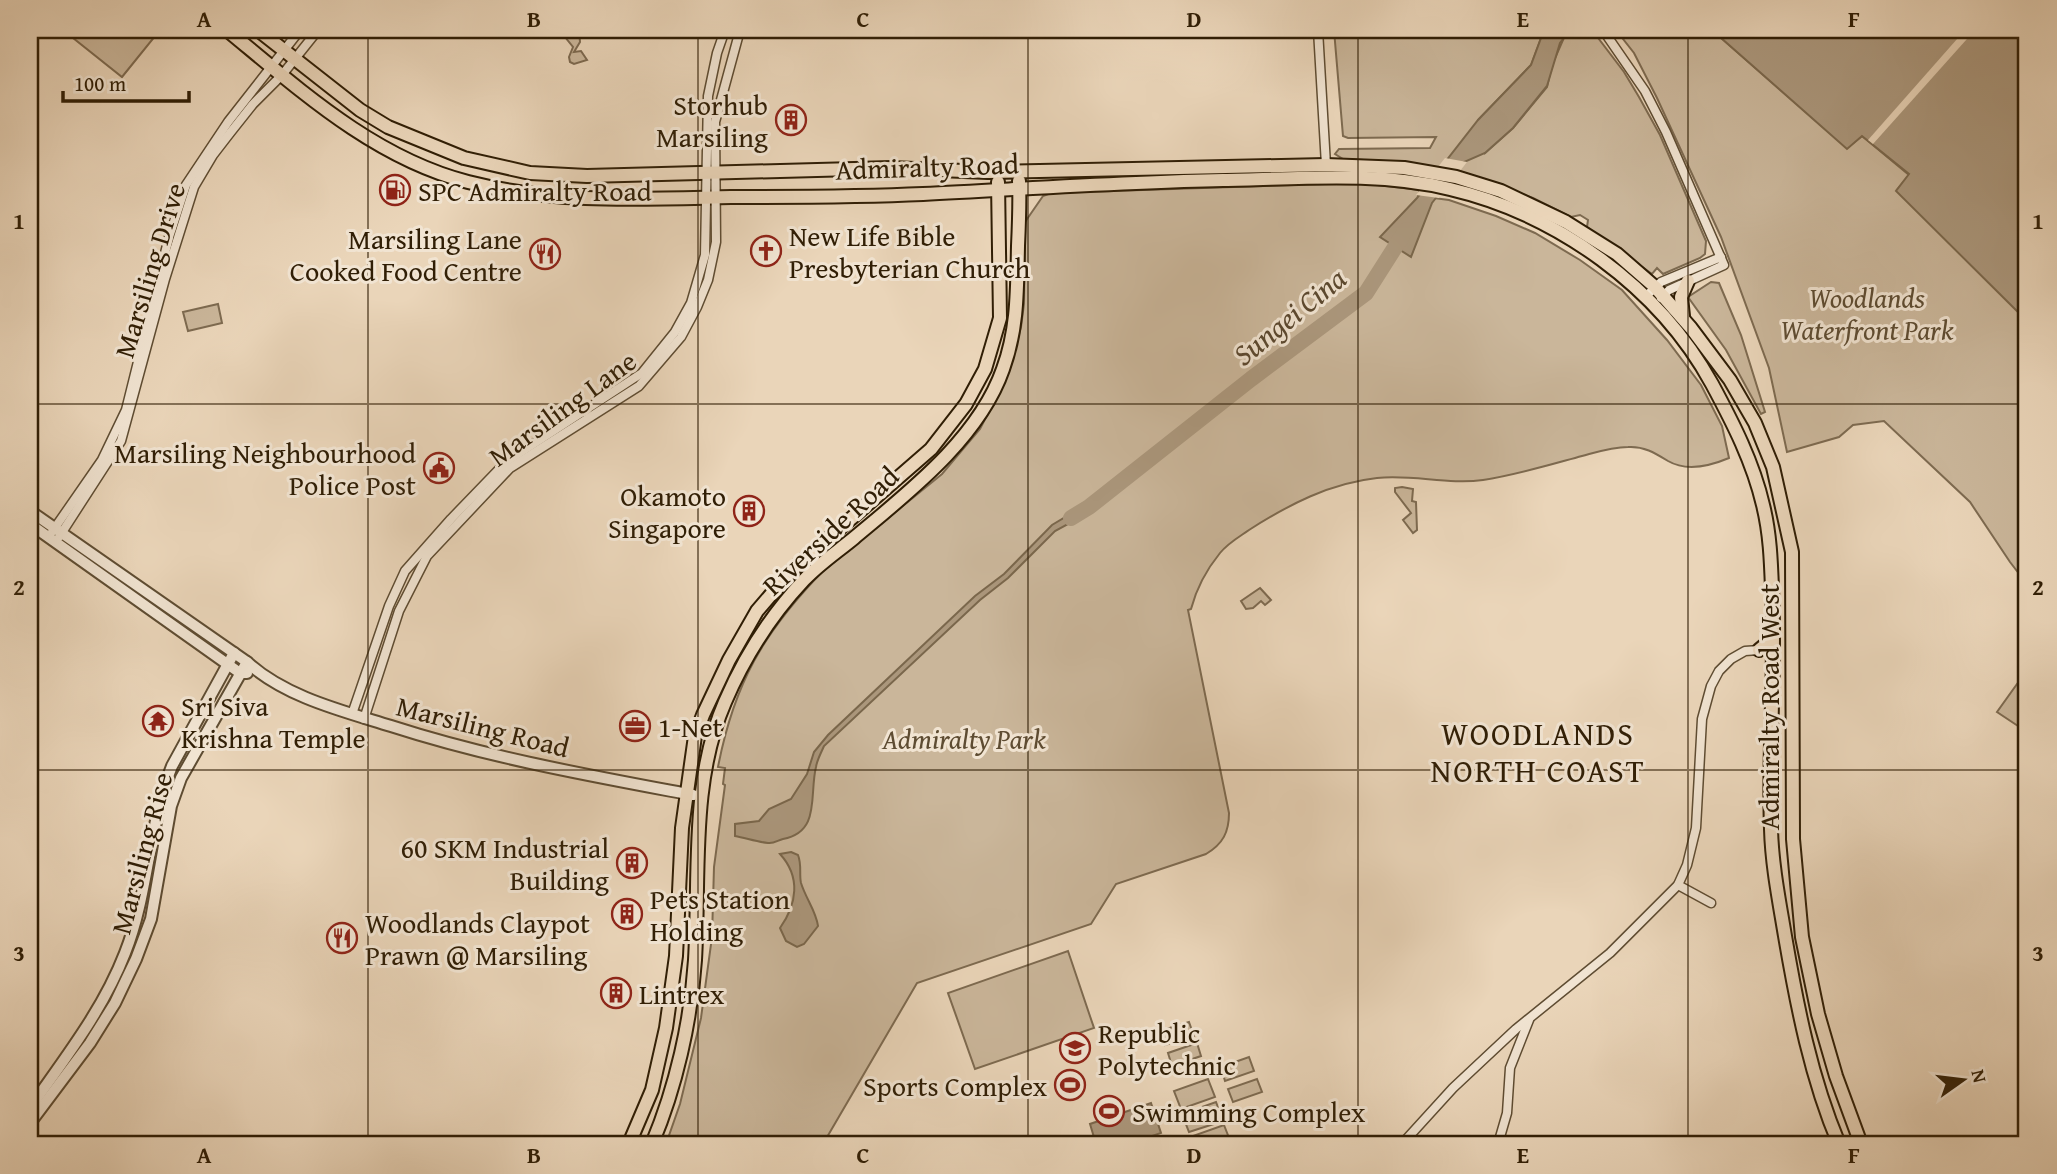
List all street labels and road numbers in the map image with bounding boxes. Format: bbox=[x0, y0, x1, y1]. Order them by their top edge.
street label: Admiralty Road bbox=[835, 142, 1020, 190]
street label: Marsiling Drive bbox=[103, 177, 195, 363]
street label: Marsiling Lane bbox=[480, 340, 644, 476]
street label: Riverside Road bbox=[752, 456, 908, 604]
street label: Admiralty Road West bbox=[1748, 584, 1789, 830]
street label: Marsiling Road bbox=[392, 685, 574, 767]
street label: Marsiling Rise bbox=[100, 767, 182, 939]

